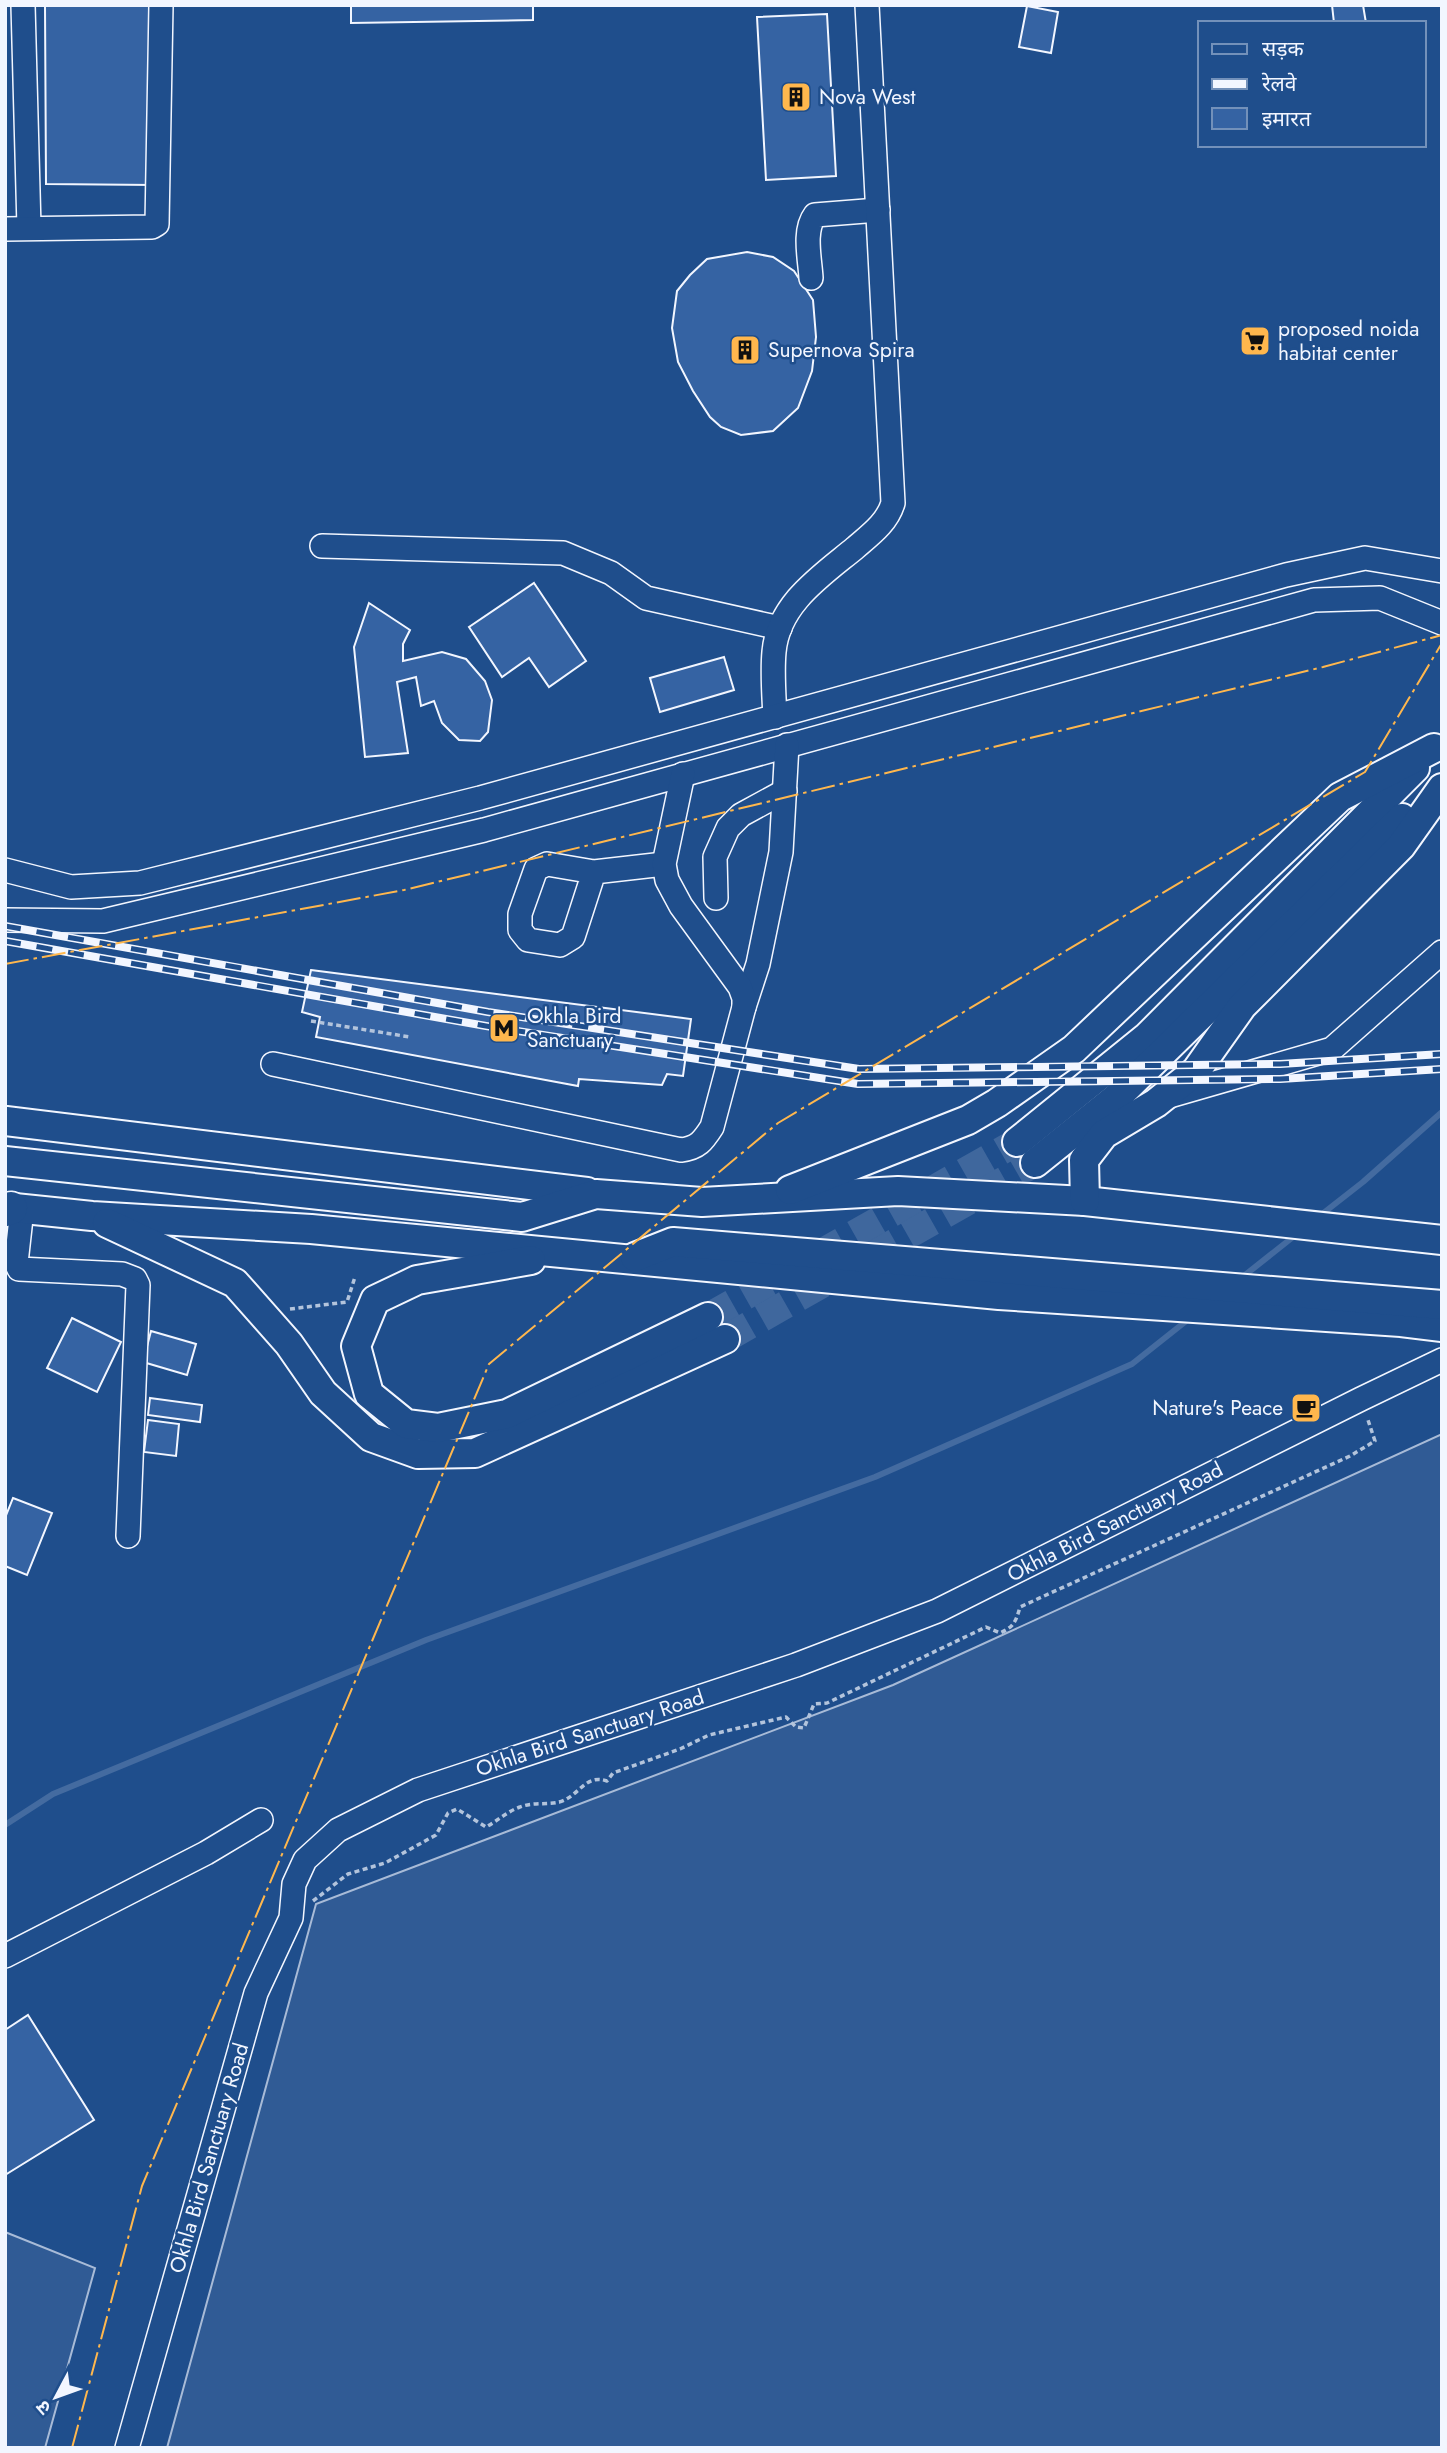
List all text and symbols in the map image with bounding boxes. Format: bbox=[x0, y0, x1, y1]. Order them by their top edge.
legend bbox=[1198, 21, 1426, 147]
text: सड़क bbox=[1262, 34, 1304, 64]
text: रेलवे bbox=[1261, 69, 1297, 99]
building icon: Nova West bbox=[779, 80, 813, 114]
place label: Nova West bbox=[819, 82, 916, 112]
text: इमारत bbox=[1262, 104, 1312, 134]
place label: proposed noida habitat center bbox=[1278, 314, 1419, 368]
supermarket icon: proposed noida habitat center bbox=[1238, 324, 1272, 358]
building icon: Supernova Spira bbox=[728, 333, 762, 367]
place label: Supernova Spira bbox=[768, 335, 915, 365]
place label: Okhla Bird Sanctuary bbox=[527, 1001, 621, 1055]
metro station icon: Okhla Bird Sanctuary bbox=[487, 1011, 521, 1045]
cafe icon: Nature's Peace bbox=[1289, 1391, 1323, 1425]
place label: Nature's Peace bbox=[1152, 1393, 1283, 1423]
street label: Okhla Bird Sanctuary Road bbox=[1002, 1455, 1228, 1589]
street label: Okhla Bird Sanctuary Road bbox=[472, 1682, 708, 1784]
street label: Okhla Bird Sanctuary Road bbox=[162, 2039, 256, 2277]
north arrow bbox=[21, 2362, 91, 2432]
text: उ bbox=[29, 2394, 57, 2421]

